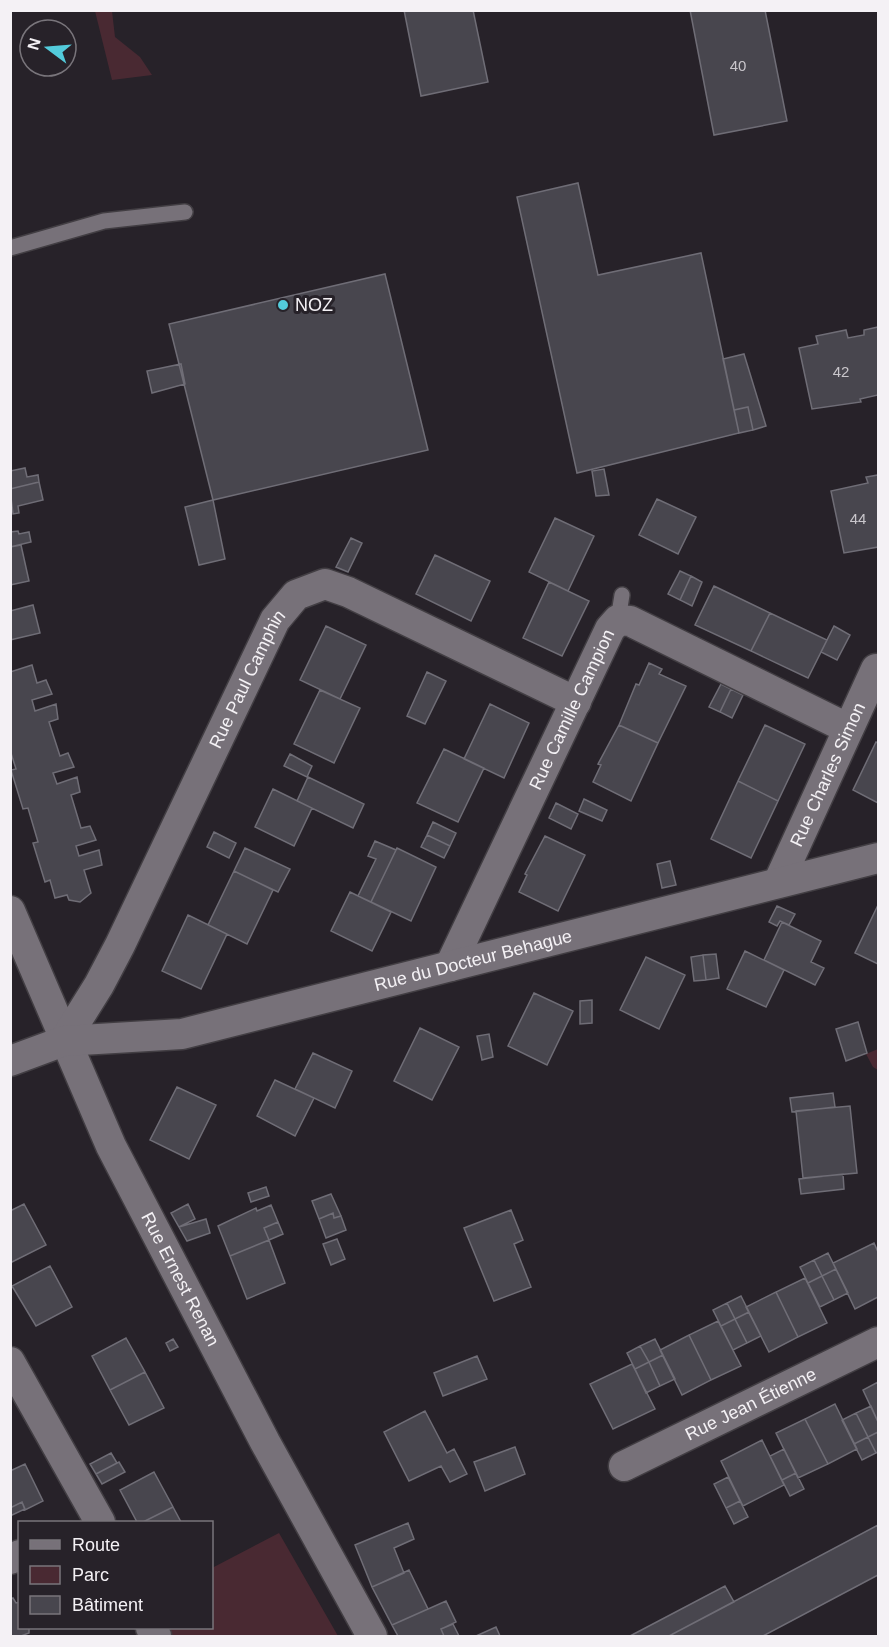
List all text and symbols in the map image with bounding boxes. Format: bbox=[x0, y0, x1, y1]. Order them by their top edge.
north arrow bbox=[18, 18, 78, 78]
text: N bbox=[24, 36, 44, 52]
house number: 40 bbox=[730, 57, 746, 74]
place label: NOZ bbox=[295, 295, 333, 315]
marker: NOZ bbox=[276, 298, 290, 312]
house number: 42 bbox=[833, 363, 849, 380]
house number: 44 bbox=[850, 510, 866, 527]
street label: Rue Paul Camphin bbox=[205, 606, 289, 751]
street label: Rue Camille Campion bbox=[525, 626, 618, 793]
street label: Rue Charles Simon bbox=[786, 699, 869, 850]
street label: Rue du Docteur Behague bbox=[372, 926, 574, 995]
street label: Rue Ernest Renan bbox=[137, 1209, 223, 1350]
street label: Rue Jean Étienne bbox=[682, 1364, 819, 1445]
legend bbox=[18, 1521, 213, 1629]
text: Route bbox=[72, 1535, 120, 1555]
text: Parc bbox=[72, 1565, 109, 1585]
text: Bâtiment bbox=[72, 1595, 143, 1615]

